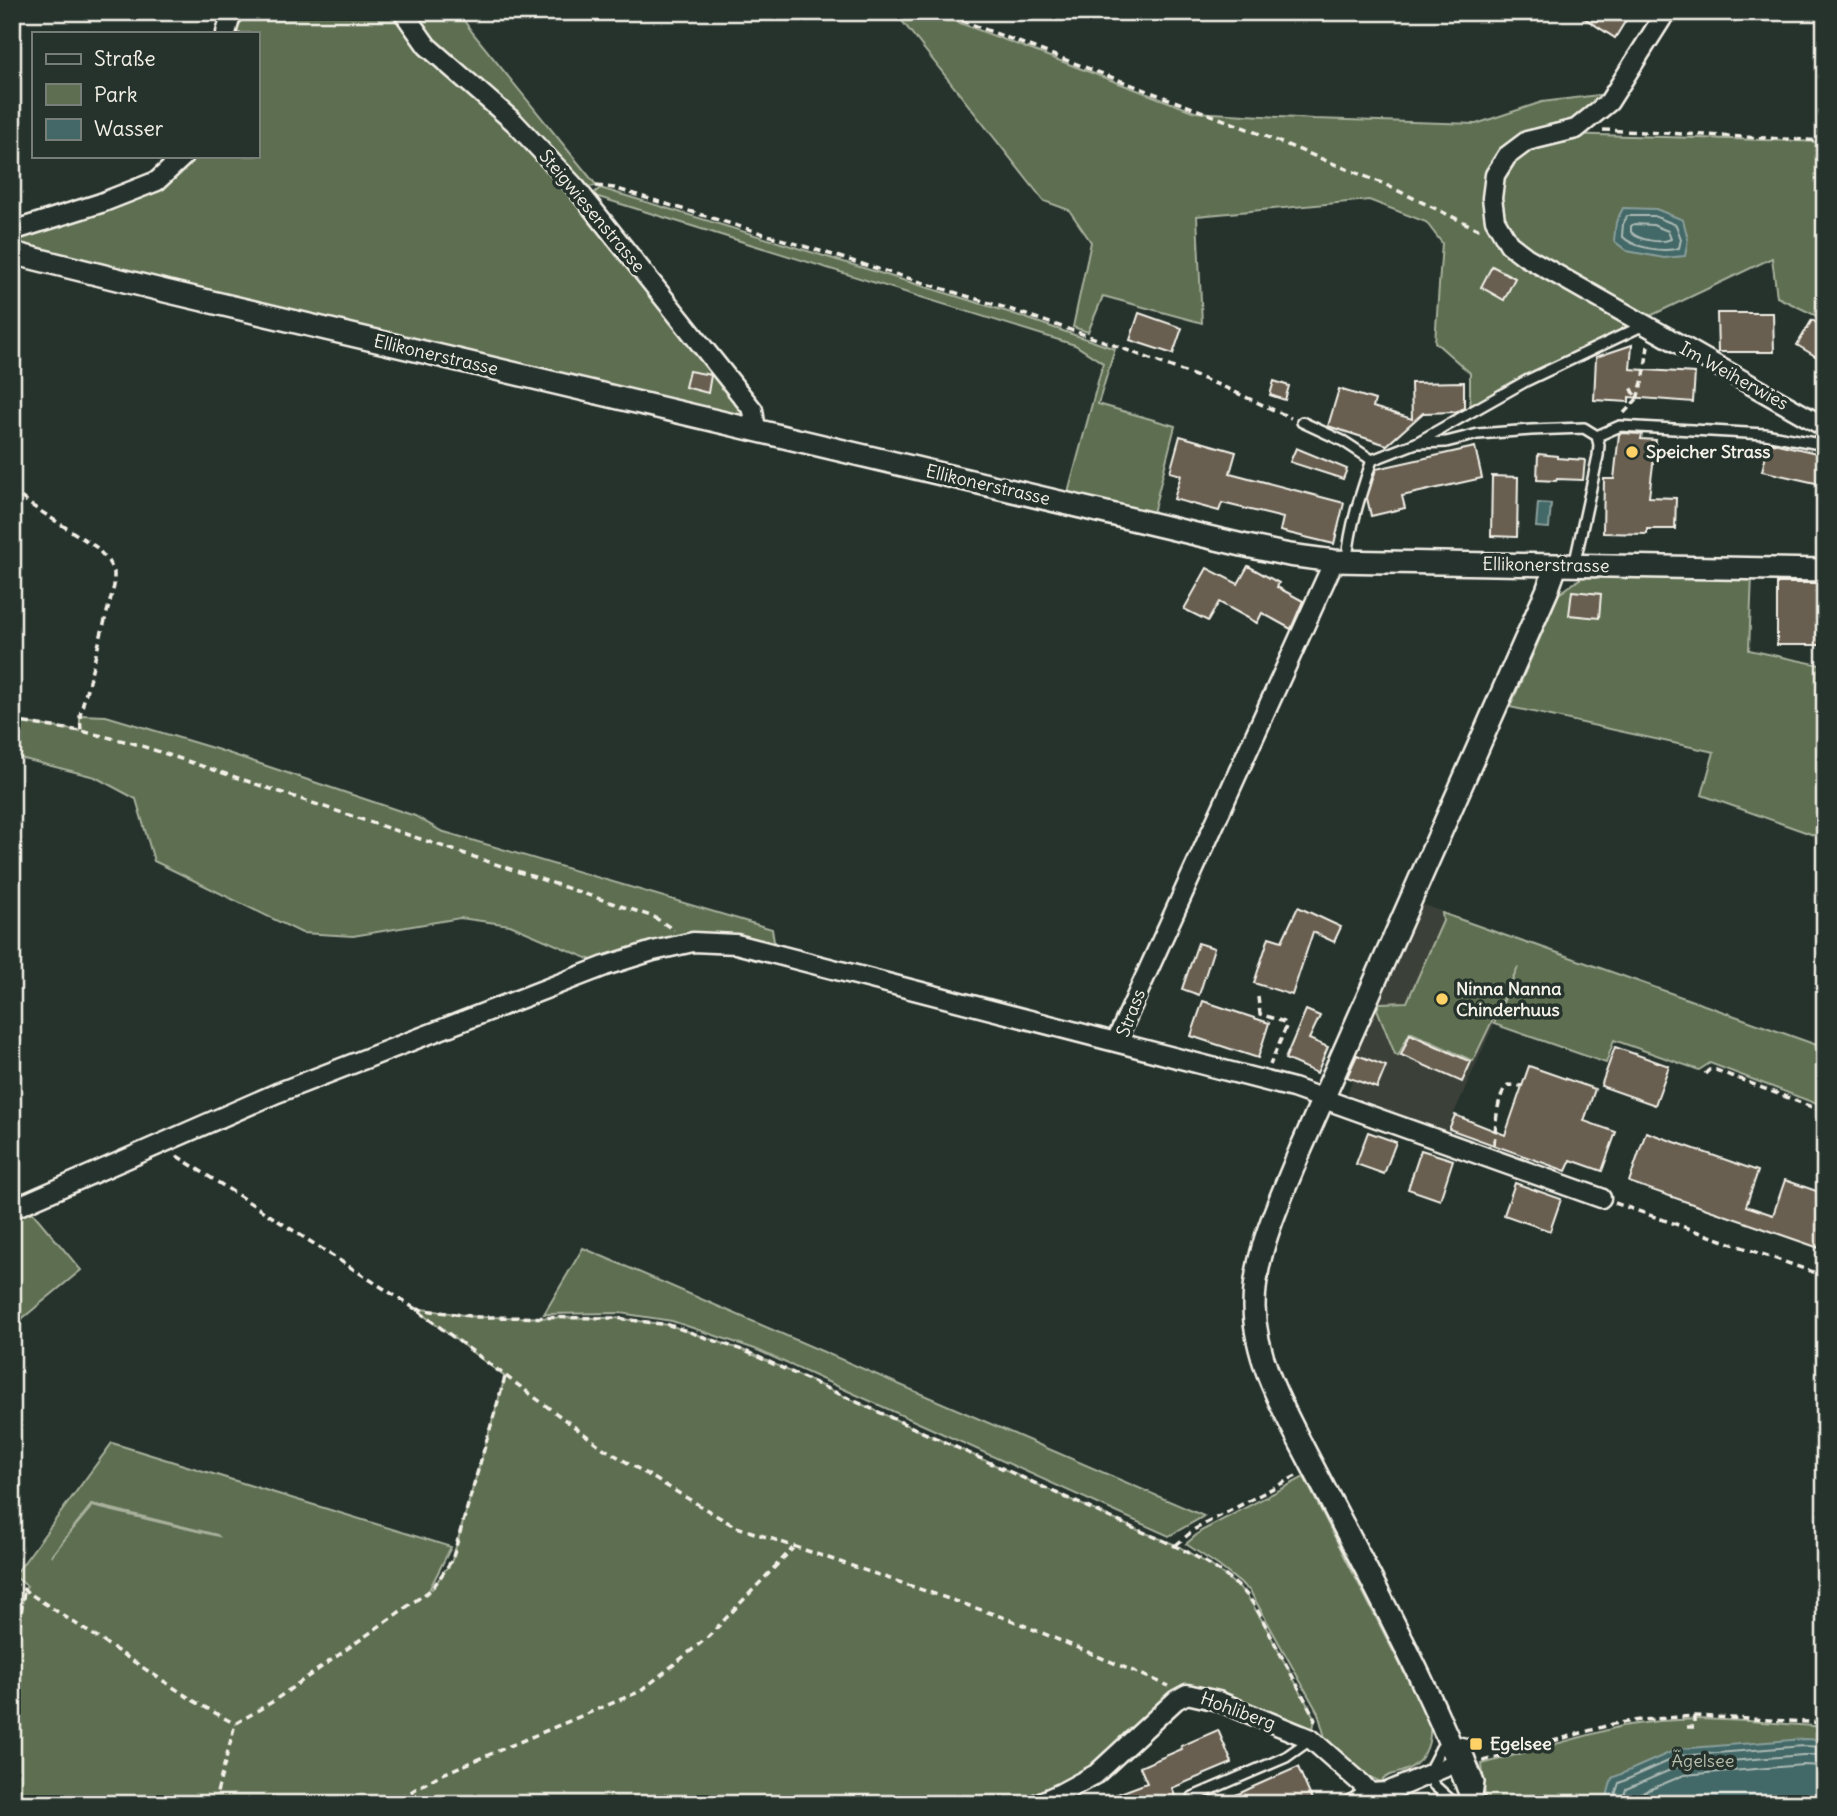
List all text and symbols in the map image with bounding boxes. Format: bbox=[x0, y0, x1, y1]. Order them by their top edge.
legend bbox=[32, 32, 259, 158]
text: Straße bbox=[94, 45, 155, 72]
text: Park bbox=[94, 81, 137, 108]
text: Wasser bbox=[94, 115, 164, 142]
street label: Steigwiesenstrasse bbox=[534, 145, 650, 277]
street label: Ellikonerstrasse bbox=[372, 329, 501, 380]
street label: Im Weiherwies bbox=[1676, 336, 1793, 415]
place label: Speicher Strass bbox=[1646, 440, 1770, 463]
marker: Speicher Strass bbox=[1624, 444, 1640, 460]
street label: Ellikonerstrasse bbox=[924, 459, 1053, 510]
street label: Ellikonerstrasse bbox=[1482, 552, 1610, 577]
place label: Ninna Nanna Chinderhuus bbox=[1456, 977, 1561, 1021]
street label: Strass bbox=[1111, 986, 1150, 1040]
marker: Ninna Nanna Chinderhuus bbox=[1434, 991, 1450, 1007]
street label: Hohliberg bbox=[1197, 1686, 1279, 1735]
place label: Egelsee bbox=[1490, 1732, 1552, 1755]
marker: Egelsee bbox=[1468, 1736, 1484, 1752]
park label: Ägelsee bbox=[1672, 1749, 1734, 1772]

